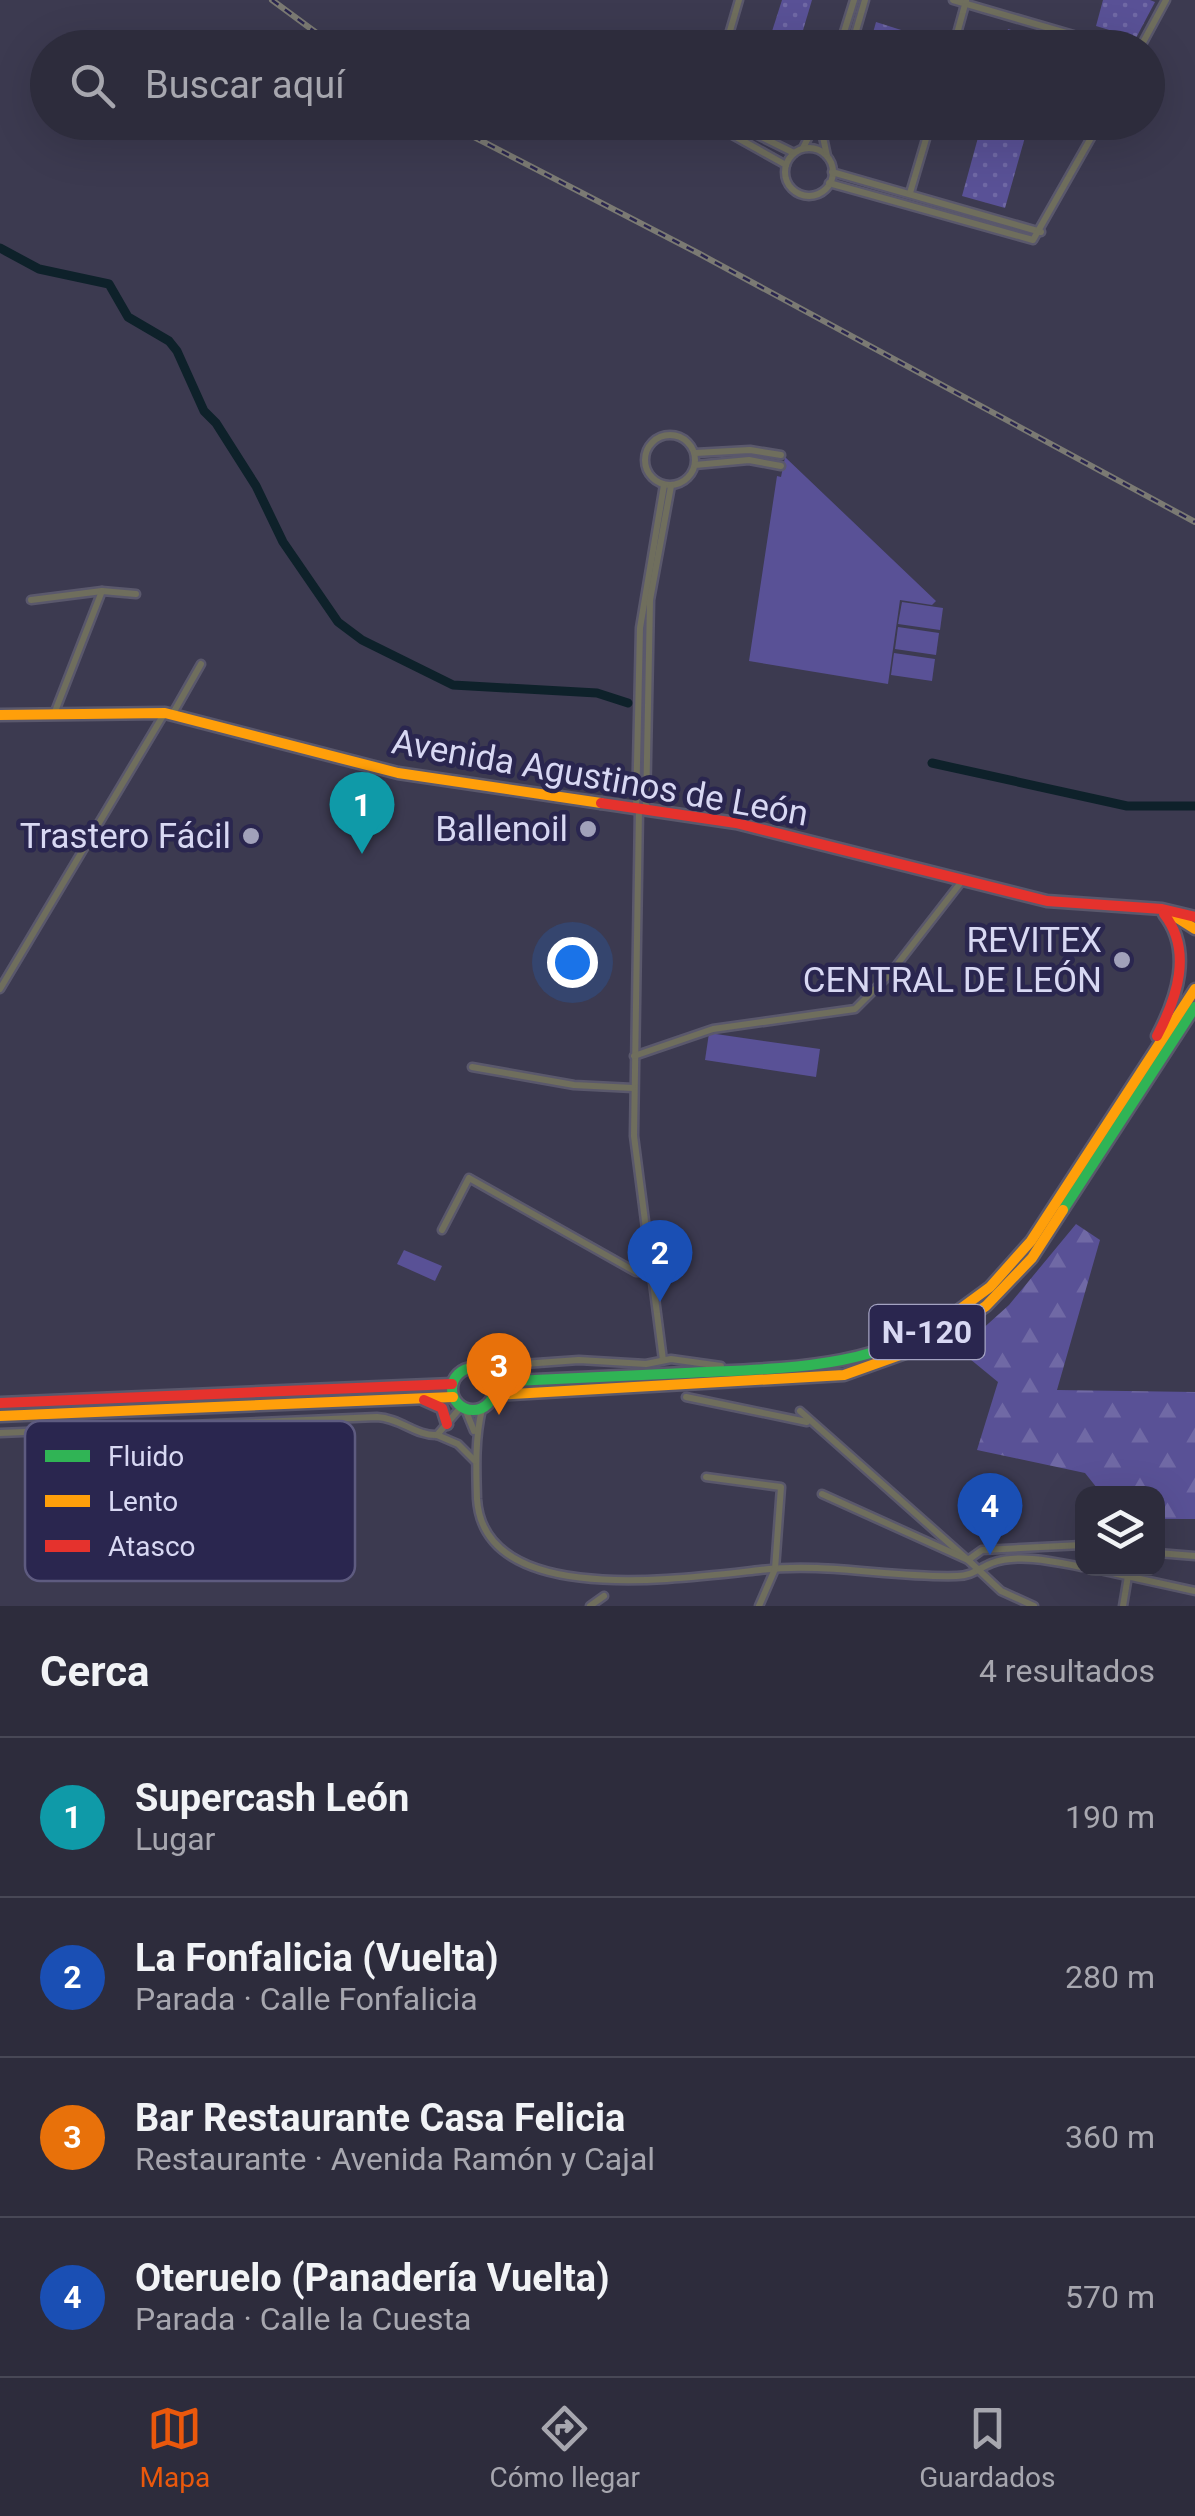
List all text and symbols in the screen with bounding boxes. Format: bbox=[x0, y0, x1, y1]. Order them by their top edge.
search box bbox=[30, 30, 1165, 140]
icon: search bbox=[65, 58, 120, 113]
text: Buscar aquí bbox=[145, 63, 345, 107]
street label: Avenida Agustinos de León bbox=[389, 721, 811, 835]
pin: 1 bbox=[330, 772, 394, 854]
place label: Ballenoil bbox=[435, 809, 568, 850]
place label: Trastero Fácil bbox=[20, 816, 231, 857]
marker: Ballenoil bbox=[577, 818, 599, 840]
marker: Trastero Fácil bbox=[240, 825, 262, 847]
place label: REVITEX CENTRAL DE LEÓN bbox=[803, 920, 1102, 1001]
your location bbox=[547, 937, 598, 988]
marker: REVITEX CENTRAL DE LEÓN bbox=[1111, 949, 1133, 971]
pin: 2 bbox=[628, 1220, 692, 1302]
road number: N-120 bbox=[870, 1305, 984, 1359]
pin: 3 bbox=[466, 1332, 532, 1415]
legend bbox=[25, 1421, 355, 1581]
text: Fluido bbox=[108, 1440, 184, 1473]
pin: 4 bbox=[958, 1472, 1022, 1555]
text: Lento bbox=[108, 1485, 178, 1518]
map controls bbox=[1075, 1486, 1165, 1576]
button: layers bbox=[1075, 1486, 1165, 1576]
text: Atasco bbox=[108, 1530, 196, 1563]
text: Cerca bbox=[40, 1647, 150, 1696]
text: 4 resultados bbox=[979, 1652, 1155, 1690]
text: Supercash León bbox=[135, 1776, 409, 1820]
text: 1 bbox=[63, 1798, 82, 1836]
text: 190 m bbox=[1065, 1798, 1155, 1836]
text: Lugar bbox=[135, 1820, 215, 1858]
text: La Fonfalicia (Vuelta) bbox=[135, 1936, 499, 1980]
text: 2 bbox=[63, 1958, 82, 1996]
text: 280 m bbox=[1065, 1958, 1155, 1996]
text: Parada · Calle Fonfalicia bbox=[135, 1980, 478, 2018]
text: Bar Restaurante Casa Felicia bbox=[135, 2096, 625, 2140]
text: 3 bbox=[63, 2118, 82, 2156]
text: 360 m bbox=[1065, 2118, 1155, 2156]
text: Restaurante · Avenida Ramón y Cajal bbox=[135, 2140, 655, 2178]
text: Oteruelo (Panadería Vuelta) bbox=[135, 2256, 609, 2300]
text: 4 bbox=[63, 2278, 82, 2316]
text: 570 m bbox=[1065, 2278, 1155, 2316]
text: Parada · Calle la Cuesta bbox=[135, 2300, 471, 2338]
tab: Mapa bbox=[140, 2401, 210, 2494]
tab: Cómo llegar bbox=[489, 2401, 640, 2494]
tab: Guardados bbox=[919, 2401, 1055, 2494]

